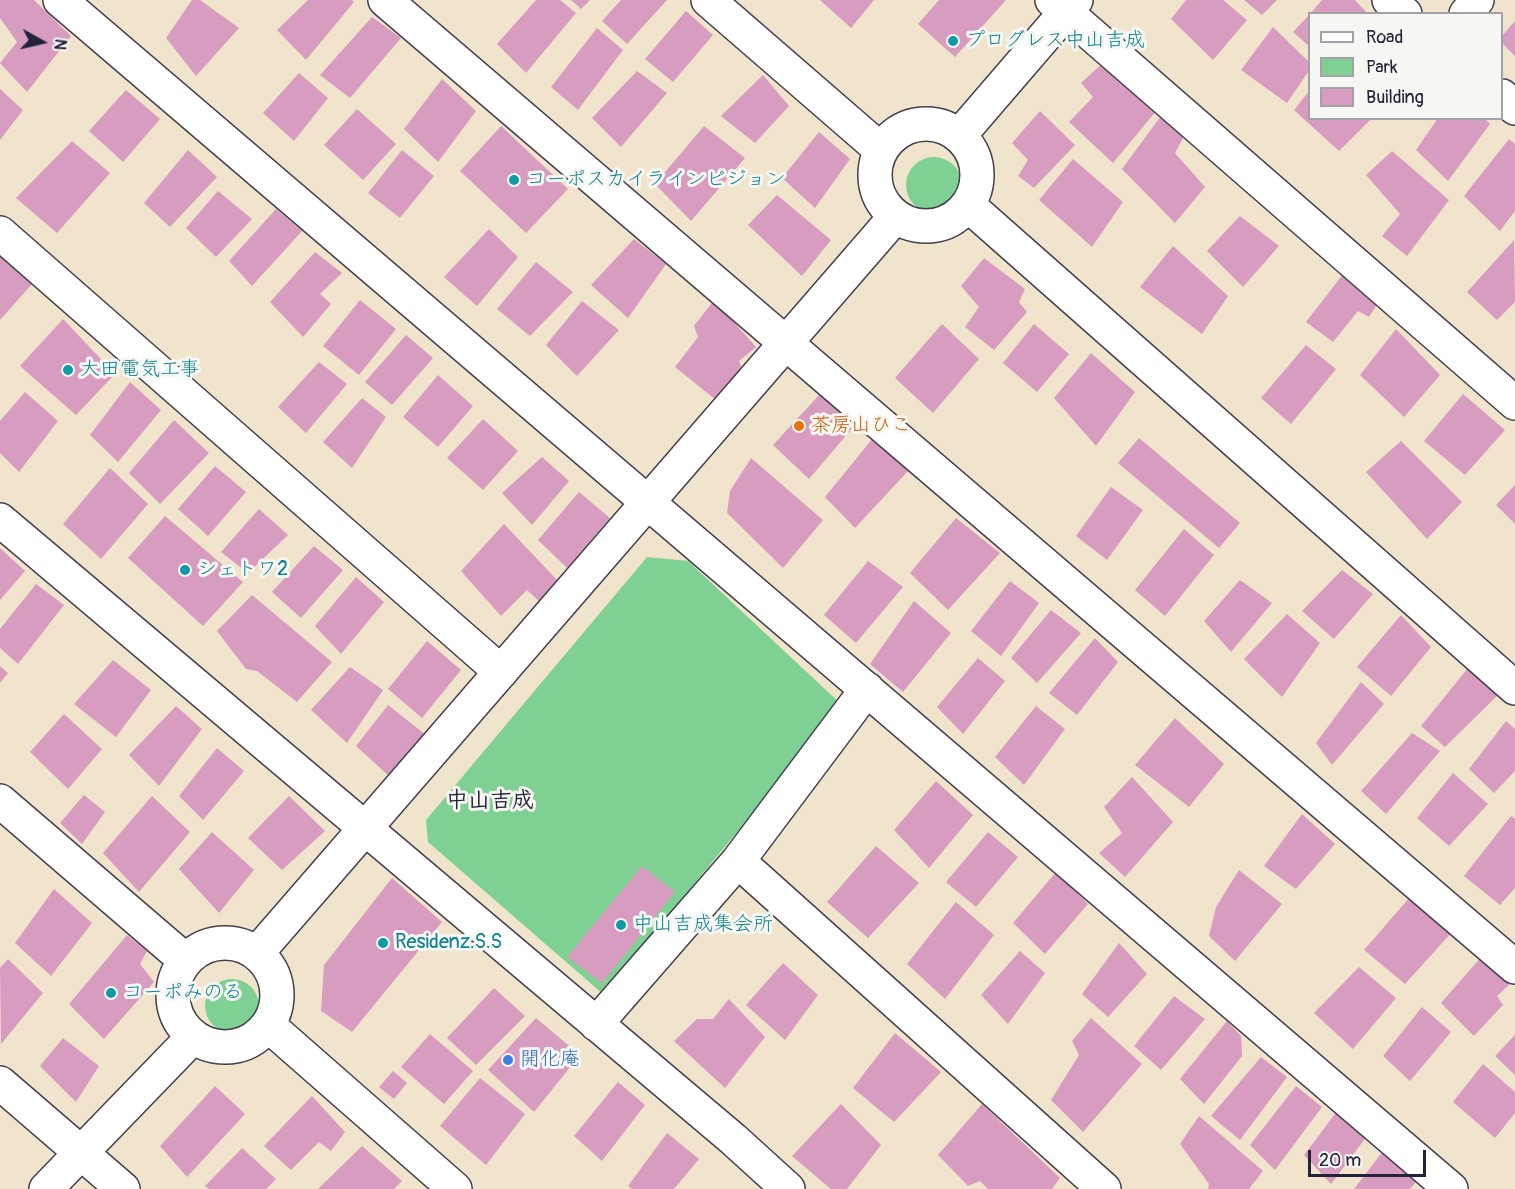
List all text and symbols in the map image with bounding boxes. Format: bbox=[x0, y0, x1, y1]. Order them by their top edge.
north arrow bbox=[12, 12, 72, 72]
legend bbox=[1308, 12, 1503, 120]
text: Road bbox=[1366, 26, 1403, 49]
place label: プログレス中山吉成 bbox=[965, 29, 1145, 53]
marker: プログレス中山吉成 bbox=[946, 34, 960, 48]
text: N bbox=[49, 38, 70, 51]
text: Park bbox=[1366, 56, 1398, 79]
text: Building bbox=[1366, 86, 1424, 109]
place label: コーポスカイラインピジョン bbox=[526, 168, 786, 192]
marker: コーポスカイラインピジョン bbox=[507, 173, 521, 187]
place label: 大田電気工事 bbox=[80, 358, 200, 382]
marker: 大田電気工事 bbox=[61, 363, 75, 377]
place label: 茶房山ひこ bbox=[811, 414, 911, 438]
marker: 茶房山ひこ bbox=[792, 419, 806, 433]
place label: シェトワ2 bbox=[197, 558, 288, 582]
marker: シェトワ2 bbox=[178, 563, 192, 577]
district label: 中山吉成 bbox=[446, 788, 534, 814]
place label: 中山吉成集会所 bbox=[633, 913, 773, 937]
marker: 中山吉成集会所 bbox=[614, 918, 628, 932]
place label: Residenz.S.S bbox=[395, 931, 502, 955]
marker: Residenz.S.S bbox=[376, 936, 390, 950]
place label: コーポみのる bbox=[123, 981, 243, 1005]
marker: コーポみのる bbox=[104, 986, 118, 1000]
place label: 開化庵 bbox=[520, 1048, 580, 1072]
marker: 開化庵 bbox=[501, 1053, 515, 1067]
scale bar bbox=[1311, 1138, 1430, 1176]
text: 20 m bbox=[1319, 1149, 1361, 1172]

